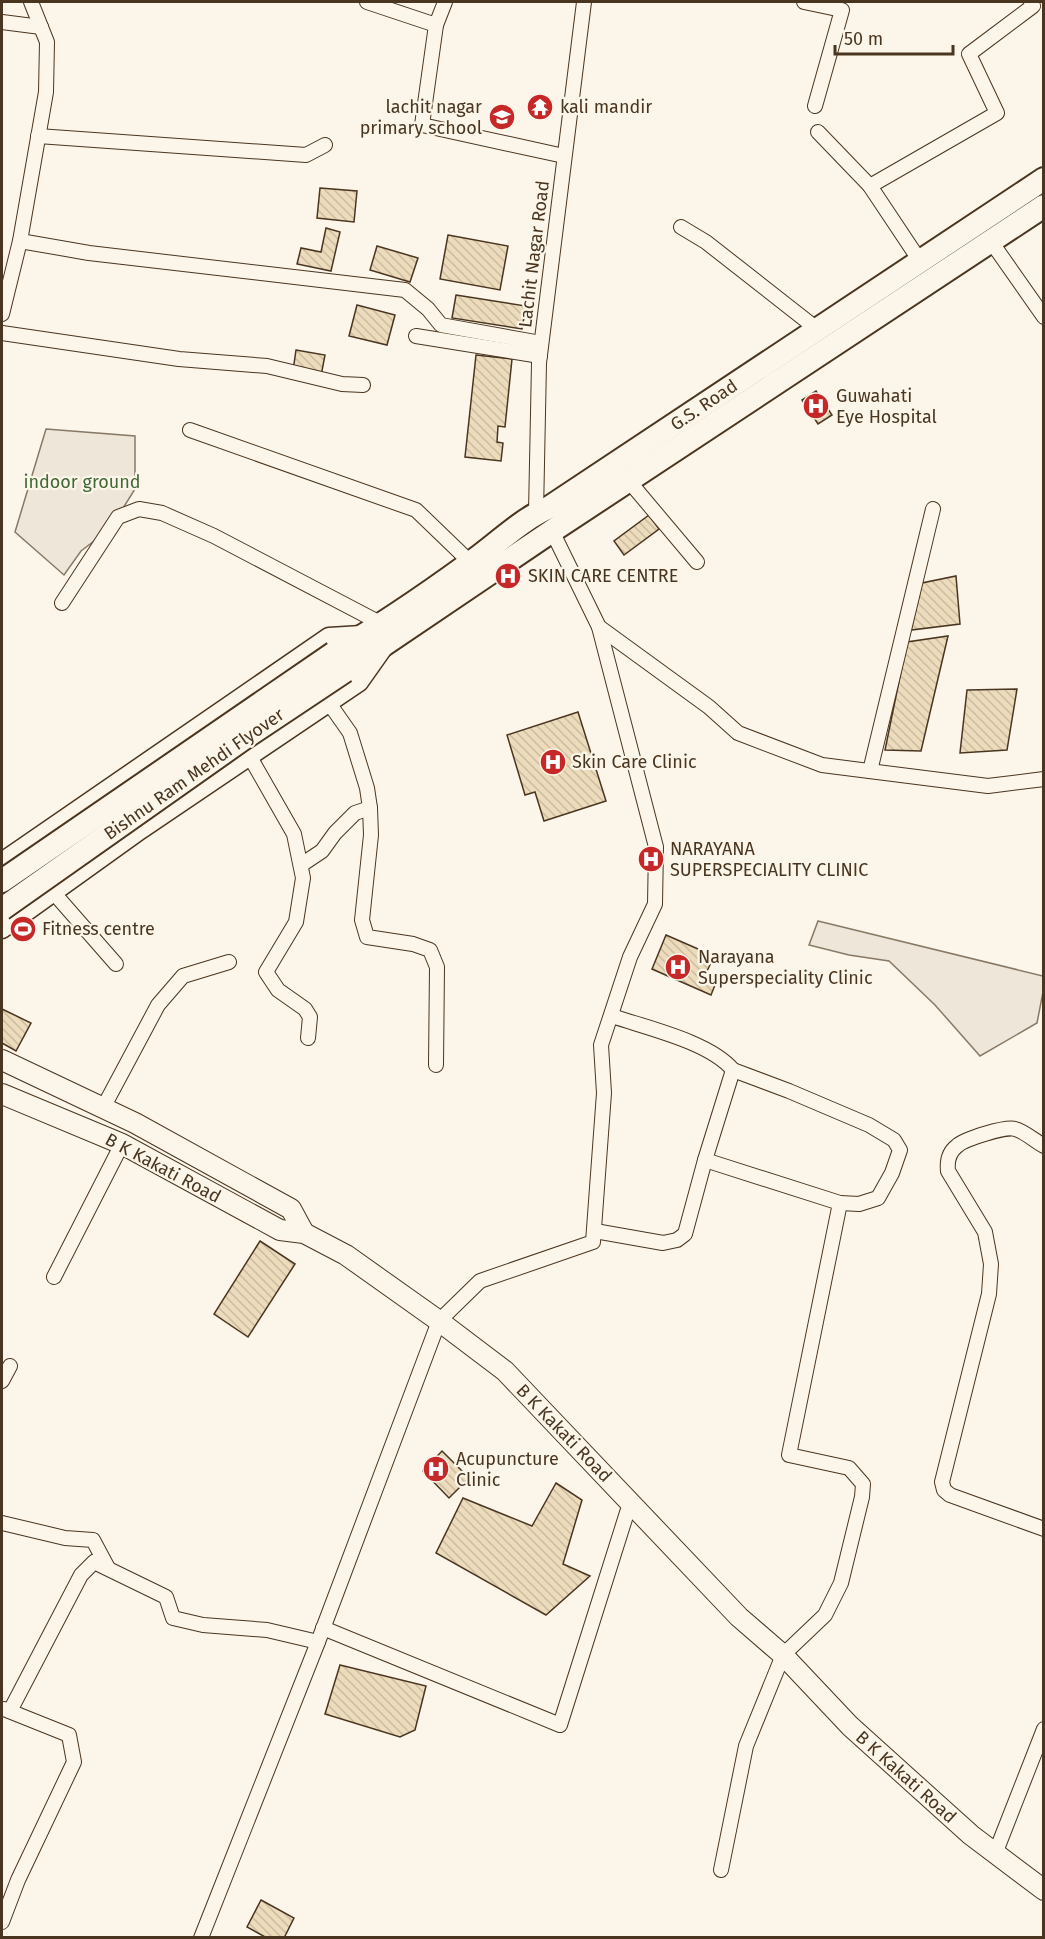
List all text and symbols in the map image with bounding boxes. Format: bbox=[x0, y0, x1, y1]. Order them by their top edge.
scale bar bbox=[835, 18, 954, 56]
text: 50 m bbox=[844, 28, 883, 50]
temple icon: kali mandir bbox=[525, 92, 555, 122]
place label: lachit nagar primary school bbox=[360, 96, 482, 139]
place label: kali mandir bbox=[560, 96, 652, 118]
school or university icon: lachit nagar primary school bbox=[487, 102, 517, 132]
street label: Lachit Nagar Road bbox=[514, 179, 554, 329]
street label: G.S. Road bbox=[666, 375, 742, 435]
place label: Guwahati Eye Hospital bbox=[836, 385, 937, 428]
hospital icon: Guwahati Eye Hospital bbox=[801, 391, 831, 421]
park label: indoor ground bbox=[23, 471, 141, 493]
hospital icon: SKIN CARE CENTRE bbox=[493, 561, 523, 591]
place label: SKIN CARE CENTRE bbox=[528, 565, 678, 587]
street label: Bishnu Ram Mehdi Flyover bbox=[100, 703, 288, 845]
hospital icon: Skin Care Clinic bbox=[538, 747, 568, 777]
place label: Skin Care Clinic bbox=[572, 751, 697, 773]
place label: NARAYANA SUPERSPECIALITY CLINIC bbox=[670, 838, 868, 881]
hospital icon: NARAYANA SUPERSPECIALITY CLINIC bbox=[636, 844, 666, 874]
sports icon: Fitness centre bbox=[8, 914, 38, 944]
place label: Fitness centre bbox=[42, 918, 155, 940]
place label: Narayana Superspeciality Clinic bbox=[698, 946, 873, 989]
hospital icon: Narayana Superspeciality Clinic bbox=[663, 952, 693, 982]
street label: B K Kakati Road bbox=[101, 1128, 225, 1208]
street label: B K Kakati Road bbox=[512, 1379, 616, 1487]
place label: Acupuncture Clinic bbox=[456, 1448, 559, 1491]
hospital icon: Acupuncture Clinic bbox=[421, 1454, 451, 1484]
street label: B K Kakati Road bbox=[851, 1726, 961, 1828]

